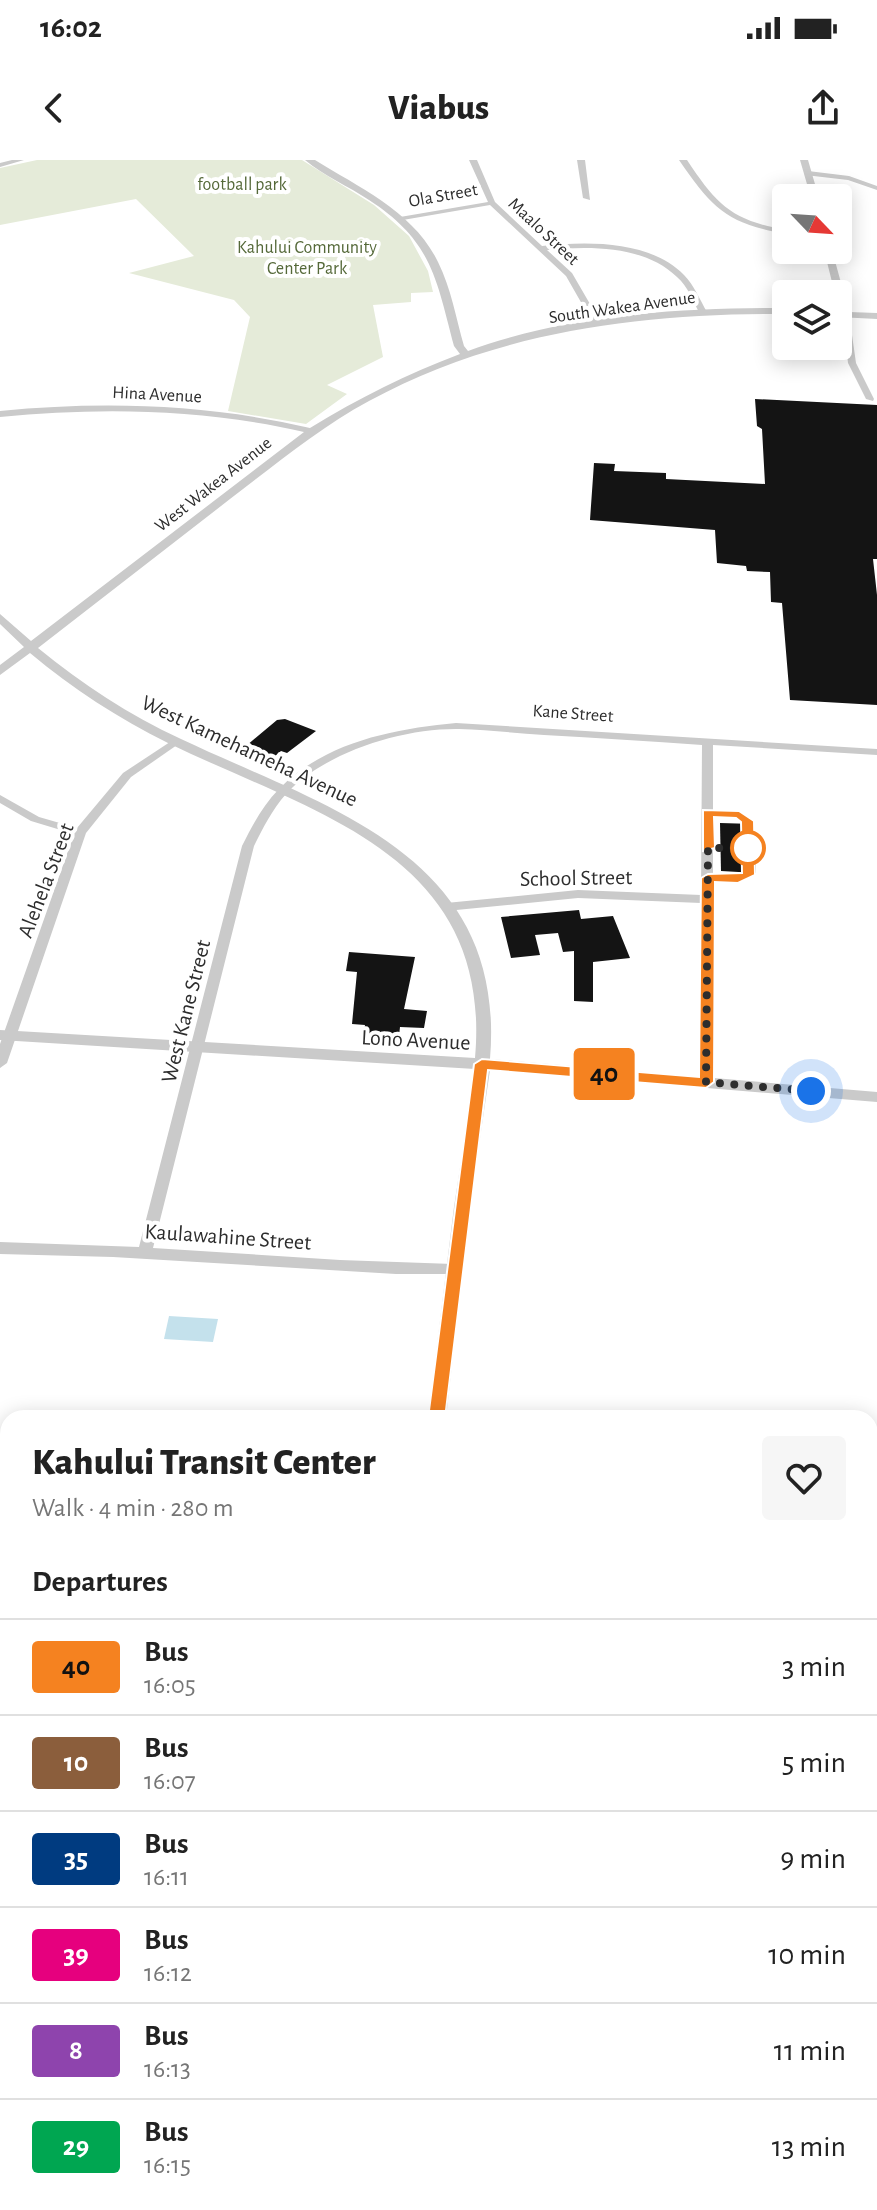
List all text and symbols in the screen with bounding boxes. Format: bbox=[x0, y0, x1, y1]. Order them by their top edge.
text: 16:02 bbox=[40, 13, 102, 43]
icon: back bbox=[32, 86, 76, 130]
icon: share bbox=[801, 86, 845, 130]
text: Viabus bbox=[388, 90, 489, 126]
park label: football park bbox=[197, 176, 287, 194]
street label: Ola Street bbox=[407, 181, 479, 211]
north arrow bbox=[772, 184, 852, 264]
map controls bbox=[772, 184, 852, 360]
street label: Maalo Street bbox=[505, 195, 582, 269]
park label: Kahului Community Center Park bbox=[237, 239, 377, 278]
button: layers bbox=[772, 280, 852, 360]
street label: South Wakea Avenue bbox=[548, 289, 696, 327]
street label: Hina Avenue bbox=[112, 384, 202, 406]
street label: West Wakea Avenue bbox=[152, 434, 275, 536]
street label: West Kamehameha Avenue bbox=[138, 691, 361, 811]
street label: Kane Street bbox=[532, 702, 614, 726]
street label: Alehela Street bbox=[14, 820, 78, 941]
unlabelled marker bbox=[731, 831, 765, 865]
street label: School Street bbox=[520, 866, 632, 890]
street label: West Kane Street bbox=[158, 938, 214, 1085]
street label: Lono Avenue bbox=[361, 1026, 471, 1054]
line badge: 40 bbox=[568, 1048, 640, 1100]
text: 40 bbox=[590, 1060, 618, 1088]
your location bbox=[791, 1071, 831, 1111]
street label: Kaulawahine Street bbox=[144, 1220, 312, 1254]
button: heart bbox=[762, 1436, 846, 1520]
text: Kahului Transit Center bbox=[32, 1444, 376, 1482]
text: Walk · 4 min · 280 m bbox=[32, 1495, 233, 1521]
text: Departures bbox=[32, 1567, 168, 1597]
text: Bus bbox=[144, 1637, 189, 1667]
text: 3 min bbox=[782, 1652, 846, 1682]
text: 40 bbox=[62, 1653, 90, 1681]
text: 16:05 bbox=[144, 1672, 196, 1698]
text: Bus bbox=[144, 1733, 189, 1763]
text: 5 min bbox=[782, 1748, 846, 1778]
text: 10 bbox=[64, 1749, 88, 1777]
text: 16:07 bbox=[144, 1768, 196, 1794]
text: Bus bbox=[144, 1829, 189, 1859]
text: 9 min bbox=[780, 1844, 846, 1874]
text: 35 bbox=[64, 1845, 88, 1873]
text: 16:11 bbox=[144, 1864, 189, 1890]
text: Bus bbox=[144, 1925, 189, 1955]
text: 10 min bbox=[768, 1940, 846, 1970]
text: 39 bbox=[63, 1941, 89, 1969]
text: 16:12 bbox=[144, 1960, 192, 1986]
text: Bus bbox=[144, 2021, 189, 2051]
text: 11 min bbox=[774, 2036, 846, 2066]
text: 8 bbox=[69, 2037, 83, 2065]
text: 16:13 bbox=[144, 2056, 191, 2082]
text: Bus bbox=[144, 2117, 189, 2147]
text: 13 min bbox=[772, 2132, 846, 2162]
text: 29 bbox=[63, 2133, 89, 2161]
text: 16:15 bbox=[144, 2152, 191, 2178]

